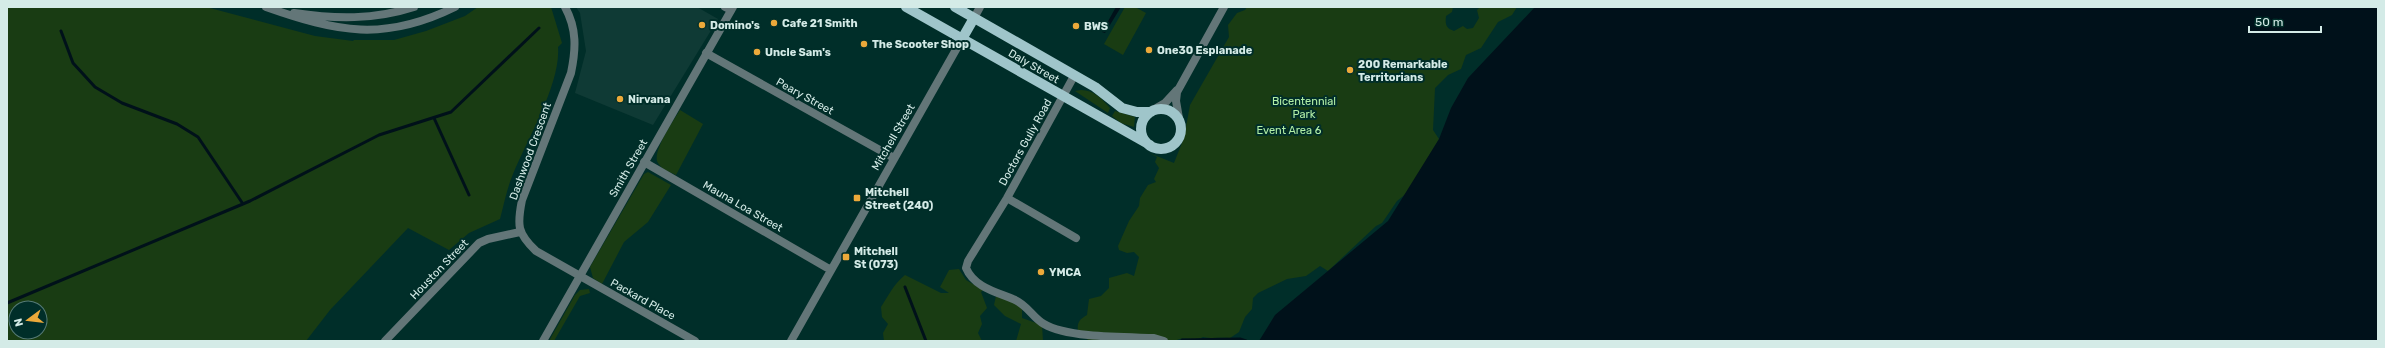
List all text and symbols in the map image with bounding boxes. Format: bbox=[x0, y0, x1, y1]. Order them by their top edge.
scale bar bbox=[2249, 8, 2321, 34]
text: 50 m bbox=[2255, 15, 2283, 29]
place label: Cafe 21 Smith bbox=[782, 17, 858, 30]
marker: Cafe 21 Smith bbox=[769, 18, 779, 28]
place label: Domino's bbox=[710, 19, 760, 32]
marker: Domino's bbox=[697, 20, 707, 30]
place label: BWS bbox=[1084, 20, 1108, 33]
marker: BWS bbox=[1071, 21, 1081, 31]
place label: The Scooter Shop bbox=[872, 38, 969, 51]
marker: The Scooter Shop bbox=[859, 39, 869, 49]
place label: One30 Esplanade bbox=[1157, 44, 1253, 57]
marker: One30 Esplanade bbox=[1144, 45, 1154, 55]
place label: Uncle Sam's bbox=[765, 46, 831, 59]
marker: Uncle Sam's bbox=[752, 47, 762, 57]
street label: Daly Street bbox=[1006, 47, 1062, 87]
place label: 200 Remarkable Territorians bbox=[1358, 58, 1448, 84]
marker: 200 Remarkable Territorians bbox=[1345, 65, 1355, 75]
street label: Peary Street bbox=[774, 75, 836, 118]
place label: Nirvana bbox=[628, 93, 670, 106]
marker: Nirvana bbox=[615, 94, 625, 104]
park label: Bicentennial Park bbox=[1272, 95, 1336, 121]
street label: Doctors Gully Road bbox=[996, 97, 1055, 188]
street label: Dashwood Crescent bbox=[507, 100, 554, 202]
street label: Mitchell Street bbox=[869, 101, 918, 173]
park label: Event Area 6 bbox=[1257, 124, 1322, 137]
street label: Smith Street bbox=[607, 136, 651, 200]
street label: Mauna Loa Street bbox=[701, 178, 785, 235]
place label: Mitchell Street (240) bbox=[865, 186, 933, 212]
marker: Mitchell Street (240) bbox=[852, 193, 862, 203]
street label: Houston Street bbox=[408, 236, 472, 302]
place label: Mitchell St (073) bbox=[854, 245, 898, 271]
marker: Mitchell St (073) bbox=[841, 252, 851, 262]
place label: YMCA bbox=[1049, 266, 1081, 279]
marker: YMCA bbox=[1036, 267, 1046, 277]
street label: Packard Place bbox=[608, 276, 677, 323]
north arrow bbox=[8, 300, 48, 340]
text: N bbox=[11, 317, 26, 328]

